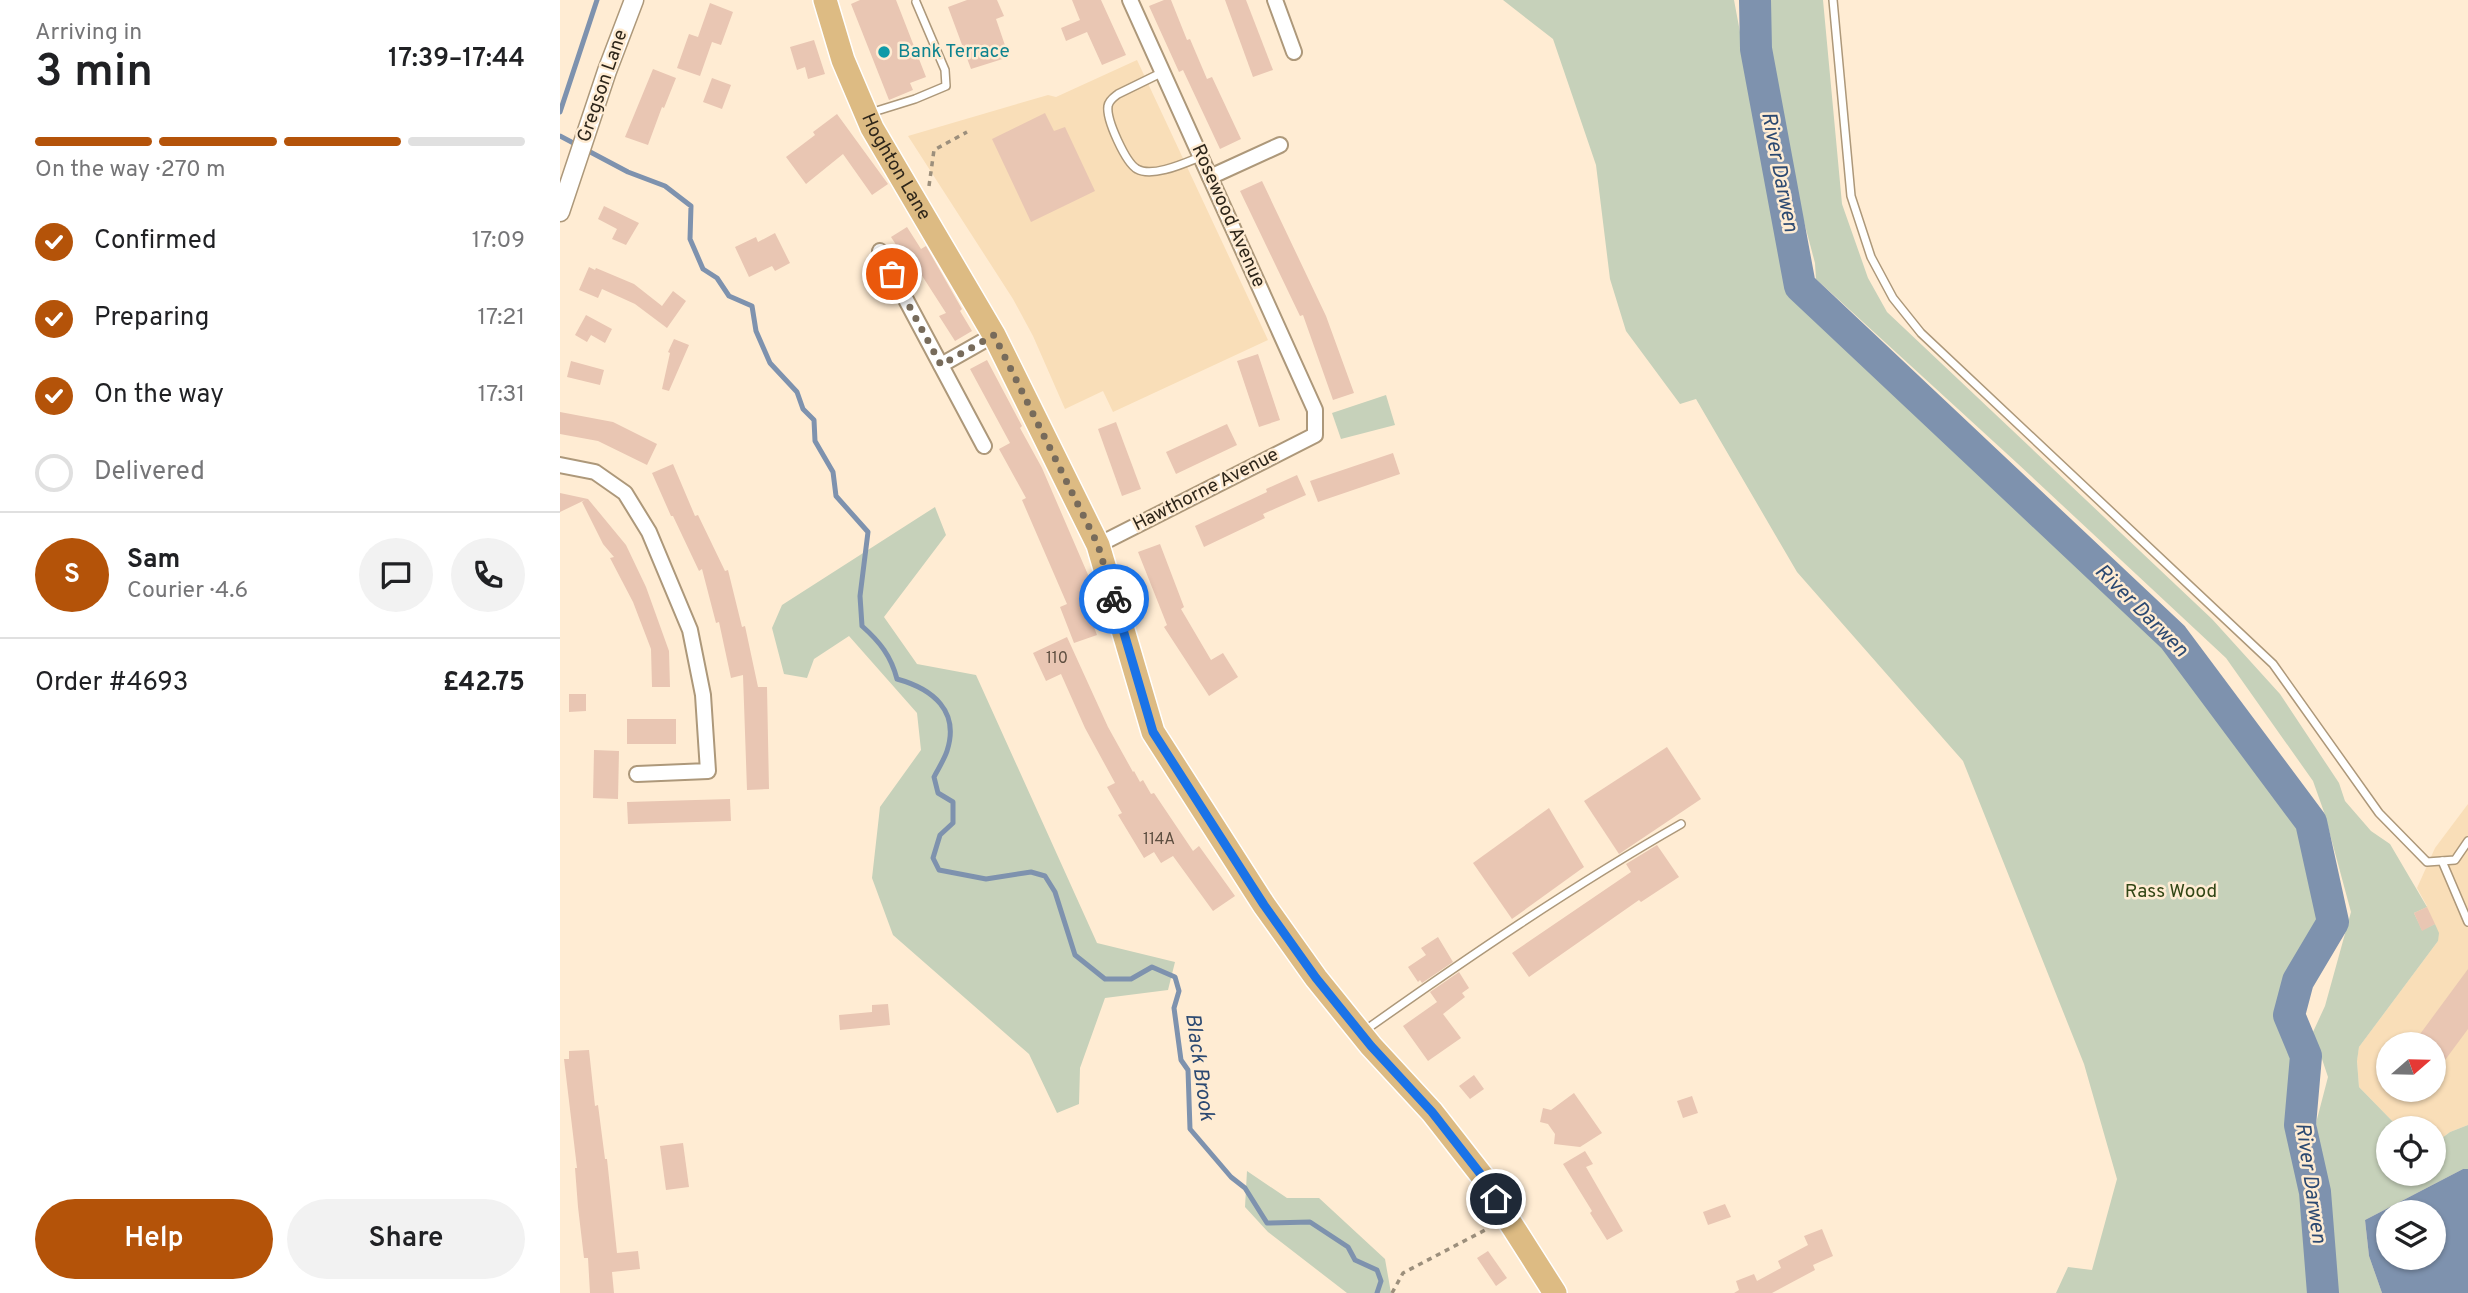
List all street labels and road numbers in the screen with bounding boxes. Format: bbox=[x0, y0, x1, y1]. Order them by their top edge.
street label: Gregson Lane bbox=[572, 26, 634, 146]
street label: Hoghton Lane bbox=[855, 110, 936, 225]
street label: Rosewood Avenue bbox=[1186, 141, 1270, 291]
street label: Hawthorne Avenue bbox=[1129, 443, 1283, 537]

